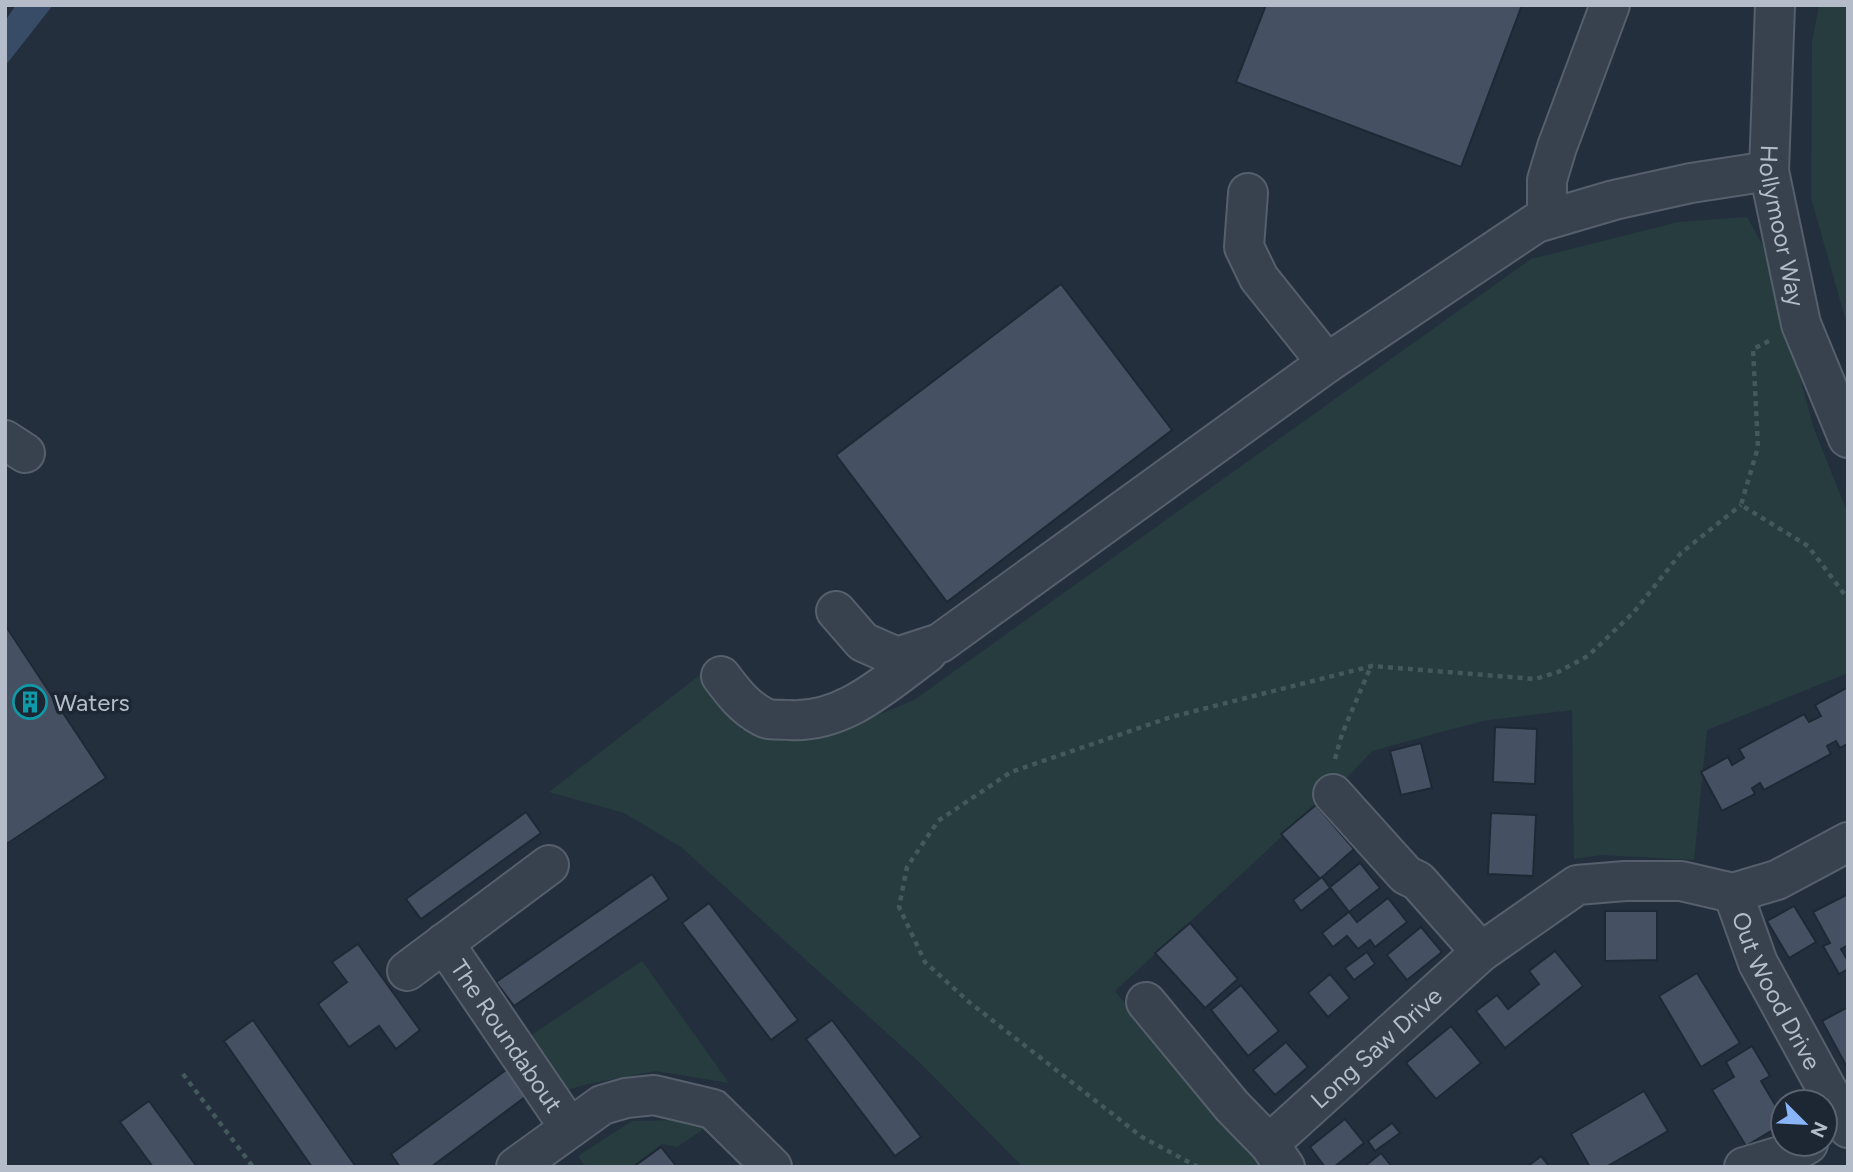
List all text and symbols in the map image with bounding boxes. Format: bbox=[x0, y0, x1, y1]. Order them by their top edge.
street label: Hollymoor Way bbox=[1754, 144, 1812, 309]
building icon: Waters bbox=[11, 683, 49, 721]
place label: Waters bbox=[54, 688, 130, 717]
street label: Out Wood Drive bbox=[1726, 908, 1828, 1074]
street label: The Roundabout bbox=[445, 954, 569, 1118]
street label: Long Saw Drive bbox=[1304, 981, 1447, 1114]
north arrow bbox=[1769, 1088, 1839, 1158]
text: N bbox=[1806, 1118, 1833, 1141]

